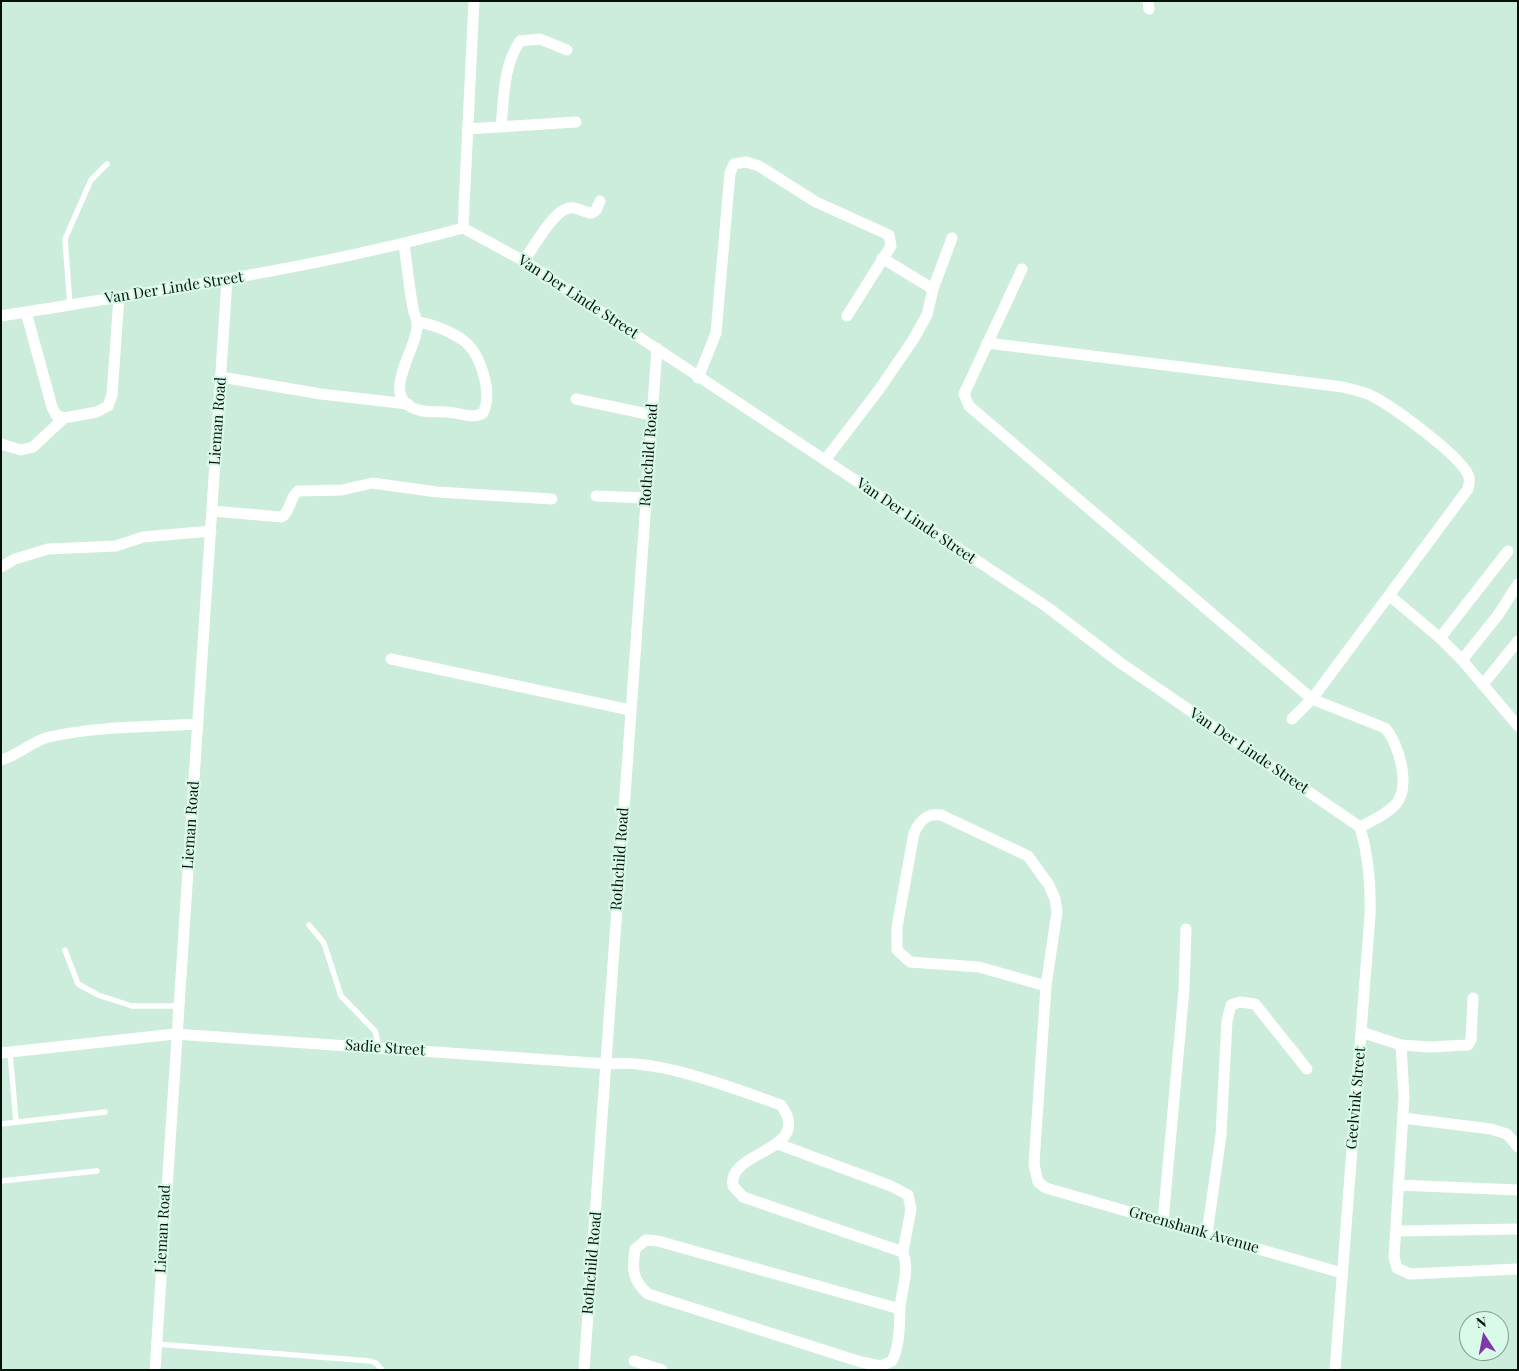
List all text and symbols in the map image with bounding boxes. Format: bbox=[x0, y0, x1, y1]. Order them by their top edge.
street label: Van Der Linde Street bbox=[514, 251, 642, 343]
street label: Van Der Linde Street bbox=[103, 268, 245, 308]
street label: Lieman Road bbox=[206, 376, 230, 466]
street label: Rothchild Road bbox=[636, 403, 662, 507]
street label: Van Der Linde Street bbox=[853, 474, 979, 568]
street label: Van Der Linde Street bbox=[1186, 704, 1312, 798]
street label: Lieman Road bbox=[179, 780, 203, 870]
street label: Rothchild Road bbox=[607, 807, 633, 911]
street label: Sadie Street bbox=[344, 1036, 426, 1060]
street label: Geelvink Street bbox=[1343, 1046, 1369, 1150]
street label: Lieman Road bbox=[152, 1184, 174, 1274]
street label: Greenshank Avenue bbox=[1127, 1203, 1261, 1257]
street label: Rothchild Road bbox=[579, 1211, 605, 1315]
north arrow bbox=[1459, 1311, 1509, 1361]
text: N bbox=[1474, 1311, 1488, 1332]

